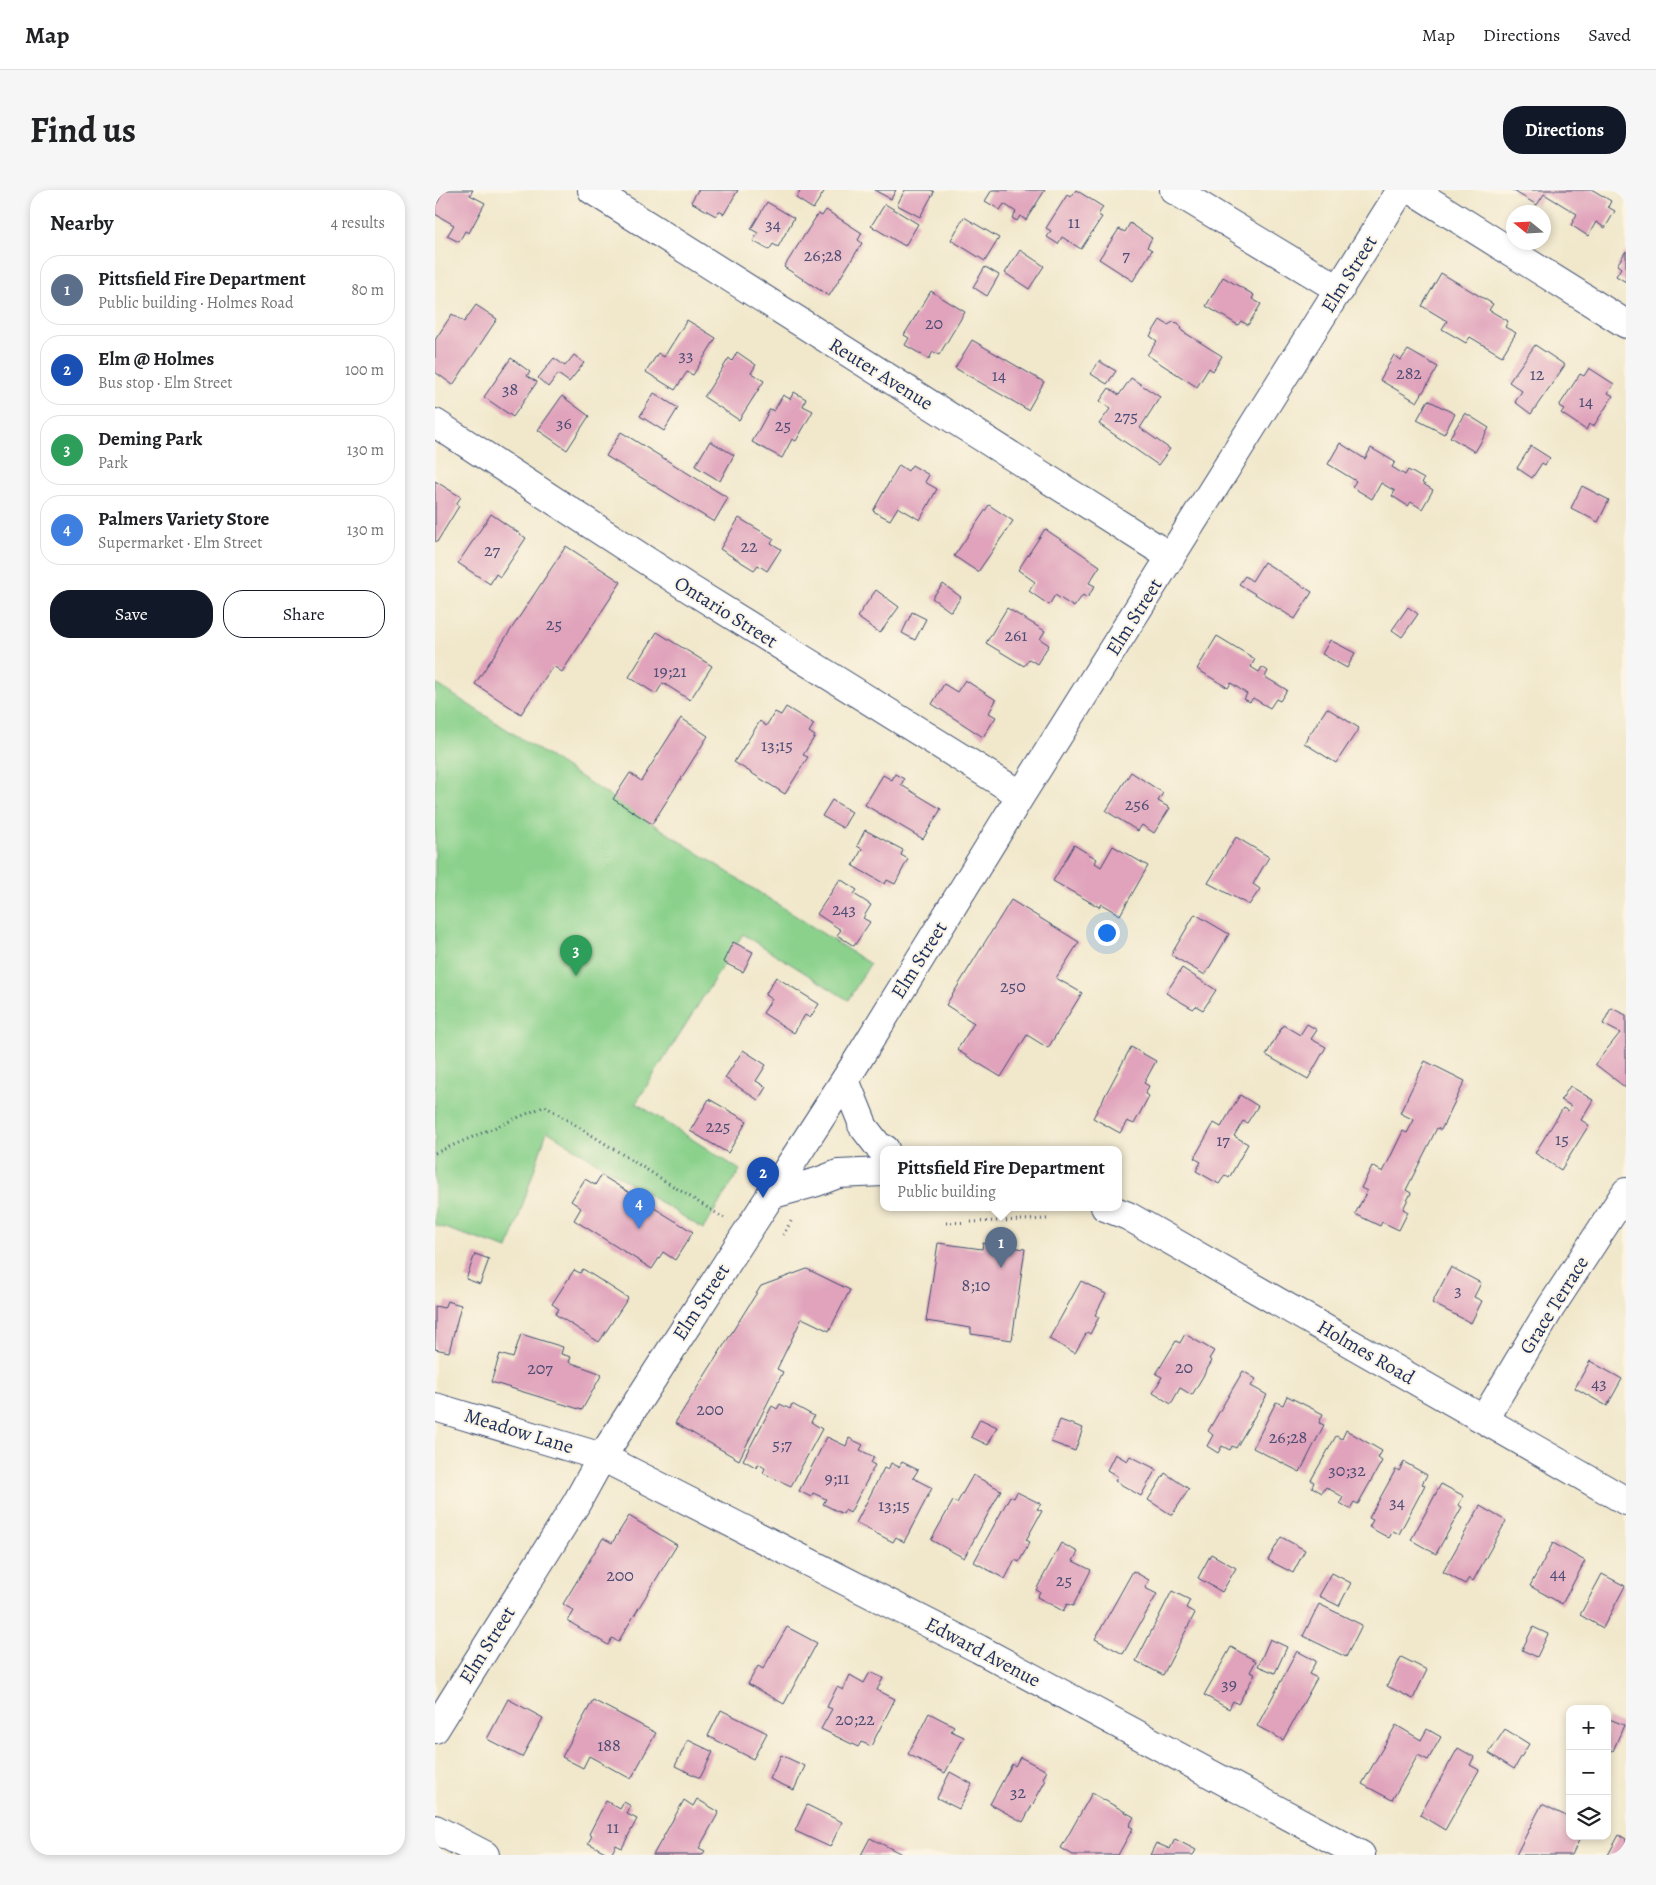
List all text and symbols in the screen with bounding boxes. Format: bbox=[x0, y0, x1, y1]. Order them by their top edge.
text: Map bbox=[25, 19, 69, 51]
text: Map bbox=[1422, 23, 1455, 47]
text: Directions bbox=[1483, 23, 1560, 47]
text: Saved bbox=[1588, 23, 1631, 47]
text: Find us bbox=[30, 106, 136, 154]
button: Directions bbox=[1503, 106, 1626, 154]
north arrow bbox=[1506, 205, 1551, 250]
text: Nearby bbox=[50, 209, 113, 237]
house number: 11 bbox=[1068, 210, 1080, 234]
text: 4 results bbox=[331, 212, 385, 234]
house number: 34 bbox=[765, 212, 781, 236]
street label: Elm Street bbox=[1315, 230, 1384, 318]
house number: 26;28 bbox=[804, 243, 842, 267]
house number: 7 bbox=[1122, 243, 1130, 267]
text: Pittsfield Fire Department bbox=[98, 266, 306, 292]
text: 1 bbox=[64, 279, 70, 301]
text: 80 m bbox=[351, 279, 384, 301]
text: Public building · Holmes Road bbox=[98, 292, 294, 314]
house number: 20 bbox=[925, 311, 943, 335]
street label: Reuter Avenue bbox=[824, 331, 938, 417]
house number: 33 bbox=[679, 343, 693, 367]
text: Elm @ Holmes bbox=[98, 346, 214, 372]
text: 2 bbox=[63, 359, 71, 381]
text: 100 m bbox=[345, 359, 384, 381]
house number: 282 bbox=[1396, 361, 1422, 385]
house number: 12 bbox=[1530, 362, 1545, 386]
house number: 14 bbox=[992, 363, 1006, 387]
text: Bus stop · Elm Street bbox=[98, 372, 233, 394]
house number: 38 bbox=[502, 377, 518, 401]
house number: 14 bbox=[1579, 389, 1593, 413]
house number: 275 bbox=[1114, 404, 1138, 428]
house number: 36 bbox=[556, 411, 572, 435]
house number: 25 bbox=[775, 413, 791, 437]
text: Deming Park bbox=[98, 426, 202, 452]
text: 3 bbox=[64, 439, 70, 461]
text: 130 m bbox=[347, 439, 384, 461]
text: Park bbox=[98, 452, 128, 474]
text: Palmers Variety Store bbox=[98, 506, 269, 532]
text: 4 bbox=[63, 519, 71, 541]
text: 130 m bbox=[347, 519, 384, 541]
text: Supermarket · Elm Street bbox=[98, 532, 263, 554]
house number: 22 bbox=[740, 534, 758, 558]
house number: 27 bbox=[484, 538, 500, 562]
street label: Ontario Street bbox=[669, 570, 783, 655]
street label: Elm Street bbox=[1100, 573, 1169, 661]
button: Save bbox=[50, 590, 213, 638]
button: Share bbox=[223, 590, 385, 638]
house number: 25 bbox=[546, 612, 562, 636]
house number: 261 bbox=[1004, 623, 1028, 647]
house number: 19;21 bbox=[653, 659, 687, 683]
house number: 13;15 bbox=[761, 733, 793, 757]
house number: 256 bbox=[1125, 792, 1149, 816]
house number: 243 bbox=[832, 897, 856, 921]
street label: Elm Street bbox=[885, 916, 954, 1004]
your location bbox=[1094, 920, 1120, 946]
pin: 3 bbox=[560, 935, 592, 976]
house number: 250 bbox=[1000, 974, 1026, 998]
house number: 225 bbox=[706, 1114, 730, 1138]
house number: 15 bbox=[1555, 1127, 1569, 1151]
house number: 17 bbox=[1216, 1128, 1230, 1152]
popup bbox=[880, 1146, 1122, 1211]
text: Pittsfield Fire Department bbox=[897, 1155, 1105, 1181]
pin: 2 bbox=[747, 1157, 779, 1198]
text: Public building bbox=[897, 1181, 996, 1203]
pin: 4 bbox=[623, 1188, 655, 1229]
pin: 1 bbox=[985, 1227, 1017, 1268]
street label: Grace Terrace bbox=[1513, 1251, 1595, 1359]
street label: Elm Street bbox=[666, 1258, 736, 1346]
house number: 8;10 bbox=[962, 1273, 990, 1297]
house number: 3 bbox=[1454, 1278, 1462, 1302]
street label: Holmes Road bbox=[1312, 1313, 1420, 1391]
house number: 20 bbox=[1175, 1355, 1193, 1379]
house number: 207 bbox=[527, 1356, 553, 1380]
house number: 43 bbox=[1591, 1371, 1607, 1395]
house number: 200 bbox=[696, 1397, 724, 1421]
street label: Meadow Lane bbox=[461, 1402, 577, 1460]
house number: 26;28 bbox=[1269, 1425, 1307, 1449]
house number: 5;7 bbox=[772, 1432, 792, 1456]
house number: 30;32 bbox=[1328, 1458, 1366, 1482]
house number: 9;11 bbox=[825, 1466, 849, 1490]
house number: 34 bbox=[1389, 1490, 1405, 1514]
house number: 13;15 bbox=[878, 1493, 910, 1517]
house number: 44 bbox=[1550, 1561, 1566, 1585]
house number: 200 bbox=[606, 1563, 634, 1587]
house number: 25 bbox=[1056, 1568, 1072, 1592]
street label: Elm Street bbox=[453, 1601, 522, 1689]
street label: Edward Avenue bbox=[921, 1610, 1045, 1694]
house number: 39 bbox=[1221, 1672, 1237, 1696]
map controls bbox=[1566, 1705, 1611, 1840]
button: + bbox=[1566, 1705, 1611, 1750]
house number: 20;22 bbox=[835, 1707, 875, 1731]
house number: 188 bbox=[597, 1733, 621, 1757]
button: − bbox=[1566, 1750, 1611, 1795]
house number: 32 bbox=[1010, 1780, 1026, 1804]
button: layers bbox=[1566, 1795, 1611, 1840]
house number: 11 bbox=[607, 1815, 619, 1839]

